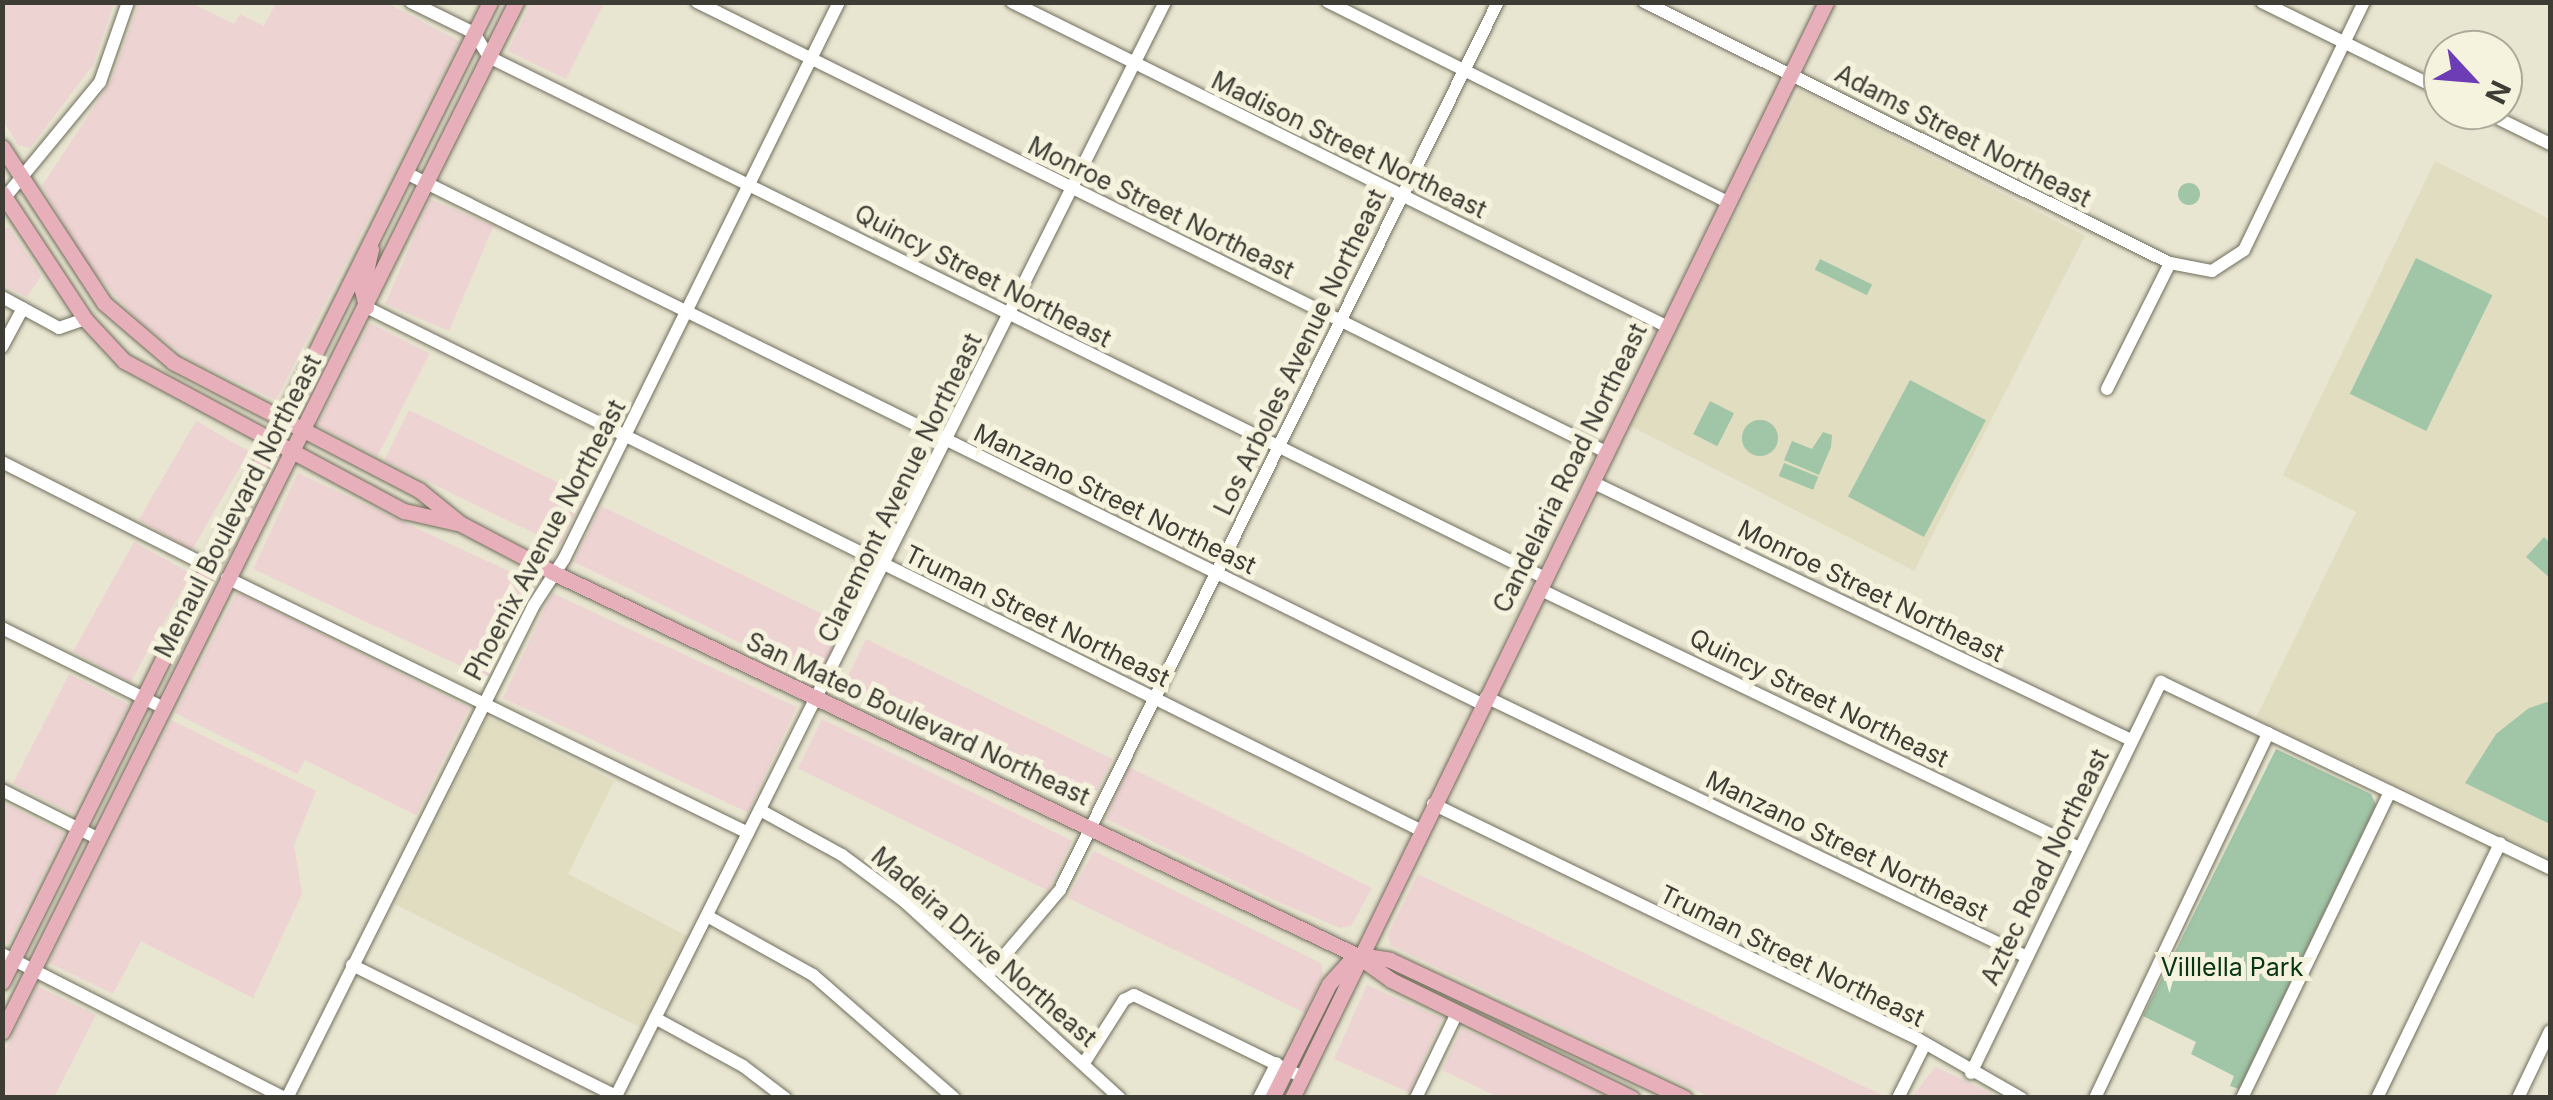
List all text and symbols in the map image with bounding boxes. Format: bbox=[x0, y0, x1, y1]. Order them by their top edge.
north arrow bbox=[2423, 30, 2523, 130]
street label: Adams Street Northeast bbox=[1830, 58, 2096, 214]
street label: Madison Street Northeast bbox=[1207, 65, 1491, 225]
text: N bbox=[2478, 75, 2518, 109]
street label: Monroe Street Northeast bbox=[1023, 130, 1299, 286]
street label: Los Arboles Avenue Northeast bbox=[1208, 184, 1392, 520]
street label: Quincy Street Northeast bbox=[850, 198, 1116, 354]
street label: Candelaria Road Northeast bbox=[1487, 318, 1653, 618]
street label: Claremont Avenue Northeast bbox=[812, 328, 988, 648]
street label: Menaul Boulevard Northeast bbox=[148, 349, 328, 663]
street label: Phoenix Avenue Northeast bbox=[458, 395, 632, 685]
street label: Manzano Street Northeast bbox=[969, 417, 1261, 581]
street label: Monroe Street Northeast bbox=[1733, 513, 2009, 669]
street label: Truman Street Northeast bbox=[900, 539, 1174, 693]
street label: Quincy Street Northeast bbox=[1685, 622, 1953, 774]
street label: San Mateo Boulevard Northeast bbox=[742, 626, 1094, 812]
street label: Aztec Road Northeast bbox=[1975, 744, 2115, 990]
street label: Manzano Street Northeast bbox=[1701, 764, 1993, 928]
street label: Madeira Drive Northeast bbox=[865, 841, 1103, 1053]
street label: Truman Street Northeast bbox=[1655, 879, 1929, 1033]
park label: Villlella Park bbox=[2161, 952, 2303, 982]

